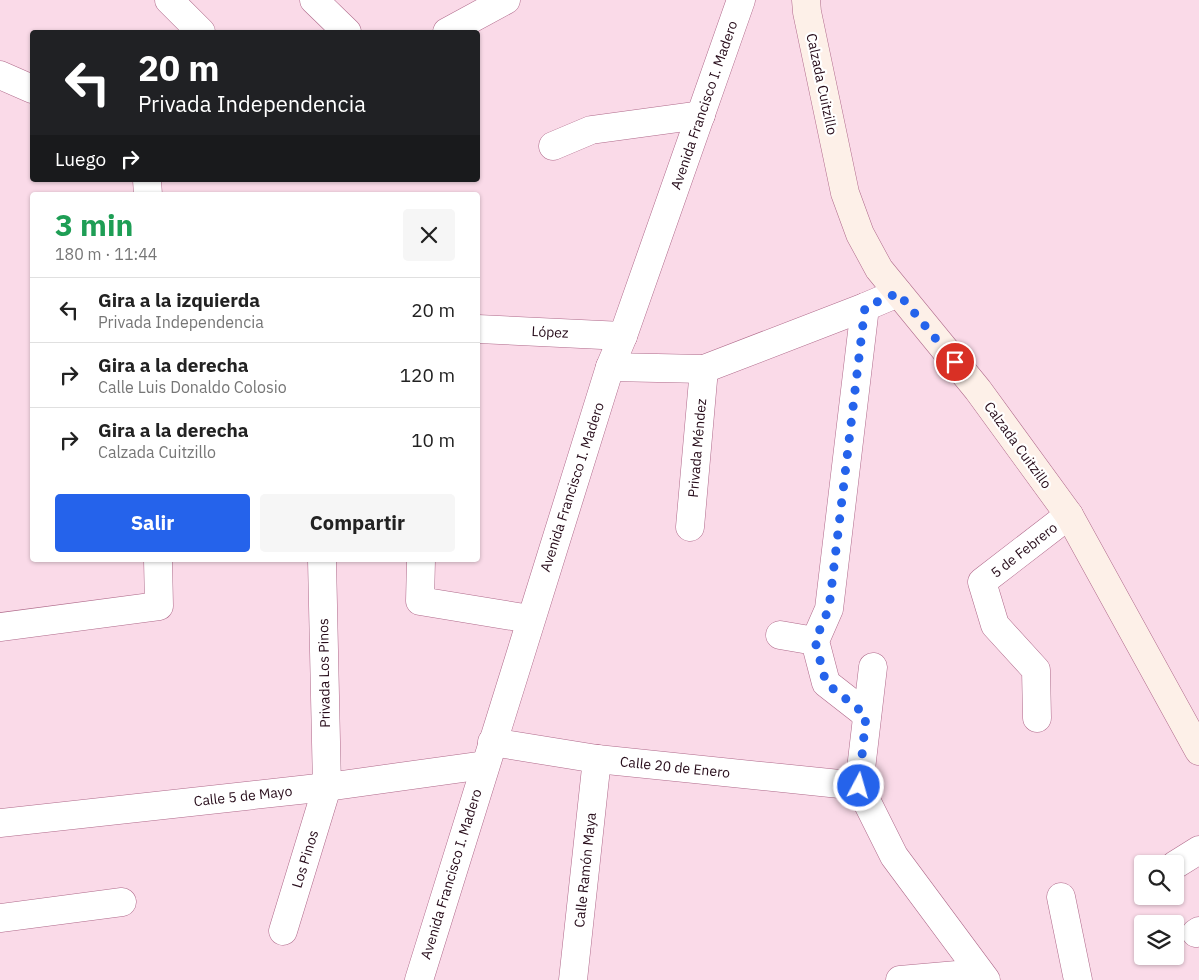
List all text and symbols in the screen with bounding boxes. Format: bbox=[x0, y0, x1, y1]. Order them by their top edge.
street label: Avenida Francisco I. Madero bbox=[667, 18, 741, 192]
street label: Calzada Cuitzillo bbox=[802, 32, 842, 137]
text: 20 m bbox=[138, 45, 220, 91]
icon: left bbox=[55, 50, 120, 115]
text: Privada Independencia bbox=[138, 89, 366, 118]
icon: right bbox=[116, 145, 144, 173]
text: Luego bbox=[55, 147, 106, 171]
text: 3 min bbox=[55, 205, 133, 244]
button: close bbox=[403, 209, 455, 261]
text: 180 m · 11:44 bbox=[55, 244, 157, 264]
text: Gira a la izquierda bbox=[98, 288, 260, 312]
icon: left bbox=[55, 296, 83, 324]
text: 20 m bbox=[411, 298, 455, 322]
text: Privada Independencia bbox=[98, 312, 264, 332]
street label: López bbox=[531, 322, 569, 342]
pin bbox=[934, 341, 976, 383]
icon: arrive bbox=[941, 348, 969, 376]
text: Gira a la derecha bbox=[98, 353, 249, 377]
icon: right bbox=[55, 361, 83, 389]
text: 120 m bbox=[400, 363, 455, 387]
text: Calle Luis Donaldo Colosio bbox=[98, 377, 287, 397]
street label: Privada Méndez bbox=[684, 397, 710, 498]
street label: Calzada Cuitzillo bbox=[980, 398, 1056, 492]
street label: Avenida Francisco I. Madero bbox=[536, 400, 608, 574]
text: Gira a la derecha bbox=[98, 418, 249, 442]
icon: right bbox=[55, 426, 83, 454]
text: 10 m bbox=[411, 428, 455, 452]
text: Calzada Cuitzillo bbox=[98, 442, 216, 462]
button: Salir bbox=[55, 494, 250, 552]
button: Compartir bbox=[260, 494, 455, 552]
street label: 5 de Febrero bbox=[987, 518, 1061, 582]
street label: Privada Los Pinos bbox=[314, 618, 334, 728]
street label: Calle 20 de Enero bbox=[619, 752, 731, 782]
position arrow bbox=[832, 759, 884, 811]
street label: Calle 5 de Mayo bbox=[193, 782, 293, 810]
street label: Avenida Francisco I. Madero bbox=[416, 786, 486, 961]
street label: Calle Ramón Maya bbox=[570, 811, 600, 928]
street label: Los Pinos bbox=[288, 828, 322, 890]
map controls bbox=[1134, 855, 1184, 965]
button: search bbox=[1134, 855, 1184, 905]
button: layers bbox=[1134, 915, 1184, 965]

